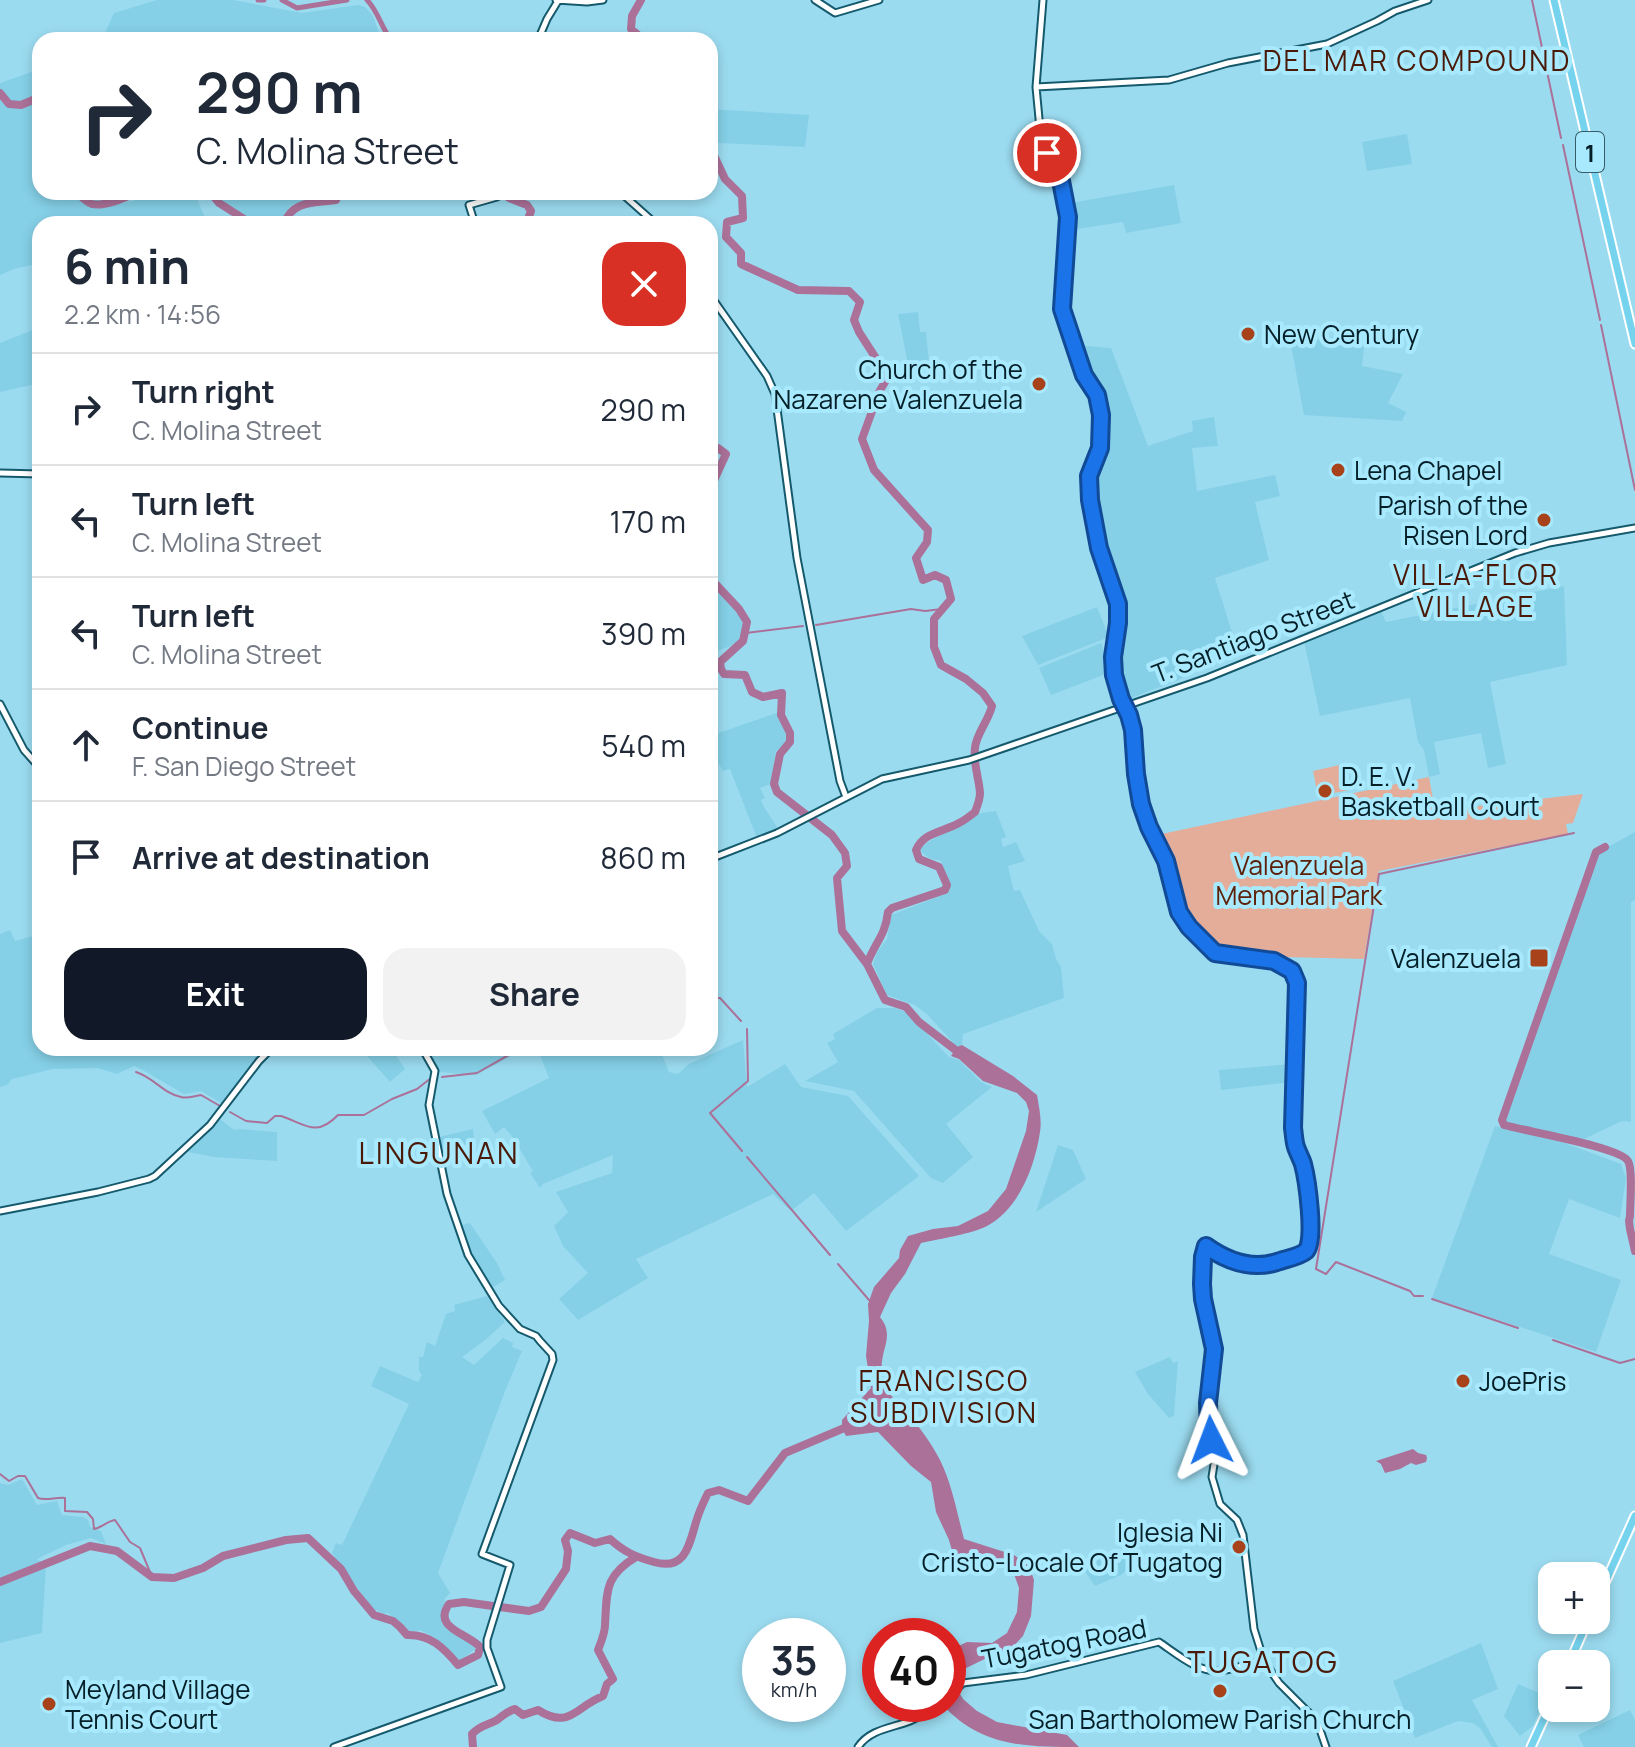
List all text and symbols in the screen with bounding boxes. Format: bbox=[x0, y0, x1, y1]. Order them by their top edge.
district label: DEL MAR COMPOUND bbox=[1263, 41, 1571, 79]
text: 290 m bbox=[196, 53, 363, 130]
icon: right bbox=[64, 64, 168, 168]
pin bbox=[1013, 119, 1081, 187]
text: C. Molina Street bbox=[196, 126, 459, 175]
icon: arrive bbox=[1025, 131, 1069, 175]
road number: 1 bbox=[1576, 132, 1604, 172]
text: 6 min bbox=[64, 233, 190, 298]
button: close bbox=[602, 242, 686, 326]
text: 2.2 km · 14:56 bbox=[64, 296, 221, 332]
place label: New Century bbox=[1264, 316, 1420, 352]
marker: New Century bbox=[1239, 325, 1257, 343]
place label: Church of the Nazarene Valenzuela bbox=[773, 351, 1023, 417]
text: Turn right bbox=[132, 371, 275, 412]
marker: Church of the Nazarene Valenzuela bbox=[1030, 375, 1048, 393]
icon: right bbox=[64, 387, 108, 431]
text: 290 m bbox=[601, 389, 686, 430]
text: C. Molina Street bbox=[132, 412, 322, 448]
place label: Lena Chapel bbox=[1354, 452, 1502, 488]
marker: Lena Chapel bbox=[1329, 461, 1347, 479]
text: Turn left bbox=[132, 483, 255, 524]
place label: Parish of the Risen Lord bbox=[1378, 487, 1528, 553]
icon: left bbox=[64, 499, 108, 543]
text: 170 m bbox=[609, 501, 686, 542]
marker: Parish of the Risen Lord bbox=[1535, 511, 1553, 529]
text: C. Molina Street bbox=[132, 524, 322, 560]
district label: VILLA-FLOR VILLAGE bbox=[1393, 555, 1559, 625]
street label: T. Santiago Street bbox=[1147, 581, 1359, 691]
text: Turn left bbox=[132, 595, 255, 636]
icon: left bbox=[64, 611, 108, 655]
text: 390 m bbox=[601, 613, 686, 654]
text: C. Molina Street bbox=[132, 636, 322, 672]
text: Continue bbox=[132, 707, 268, 748]
icon: ahead bbox=[64, 723, 108, 767]
text: 540 m bbox=[601, 725, 686, 766]
text: F. San Diego Street bbox=[132, 748, 356, 784]
place label: D. E. V. Basketball Court bbox=[1341, 758, 1540, 824]
marker: D. E. V. Basketball Court bbox=[1316, 782, 1334, 800]
icon: arrive bbox=[64, 835, 108, 879]
text: Arrive at destination bbox=[132, 837, 430, 878]
text: 860 m bbox=[600, 837, 686, 878]
park label: Valenzuela Memorial Park bbox=[1216, 847, 1384, 913]
place label: Valenzuela bbox=[1391, 940, 1521, 976]
marker: Valenzuela bbox=[1528, 947, 1550, 969]
button: Exit bbox=[64, 948, 367, 1040]
button: Share bbox=[383, 948, 686, 1040]
district label: LINGUNAN bbox=[358, 1132, 520, 1173]
district label: FRANCISCO SUBDIVISION bbox=[850, 1361, 1038, 1431]
place label: JoePris bbox=[1479, 1363, 1566, 1399]
marker: JoePris bbox=[1454, 1372, 1472, 1390]
position arrow bbox=[1169, 1398, 1253, 1482]
place label: Iglesia Ni Cristo-Locale Of Tugatog bbox=[922, 1514, 1223, 1580]
marker: Iglesia Ni Cristo-Locale Of Tugatog bbox=[1230, 1538, 1248, 1556]
map controls bbox=[1538, 1562, 1610, 1722]
button: + bbox=[1538, 1562, 1610, 1634]
street label: Tugatog Road bbox=[979, 1609, 1149, 1677]
speed limit sign: 40 bbox=[862, 1618, 966, 1722]
text: 35 bbox=[771, 1632, 817, 1687]
district label: TUGATOG bbox=[1187, 1641, 1339, 1682]
button: − bbox=[1538, 1650, 1610, 1722]
place label: Meyland Village Tennis Court bbox=[65, 1671, 250, 1737]
text: km/h bbox=[771, 1676, 817, 1703]
marker: San Bartholomew Parish Church bbox=[1211, 1682, 1229, 1700]
marker: Meyland Village Tennis Court bbox=[40, 1695, 58, 1713]
place label: San Bartholomew Parish Church bbox=[1028, 1701, 1412, 1737]

